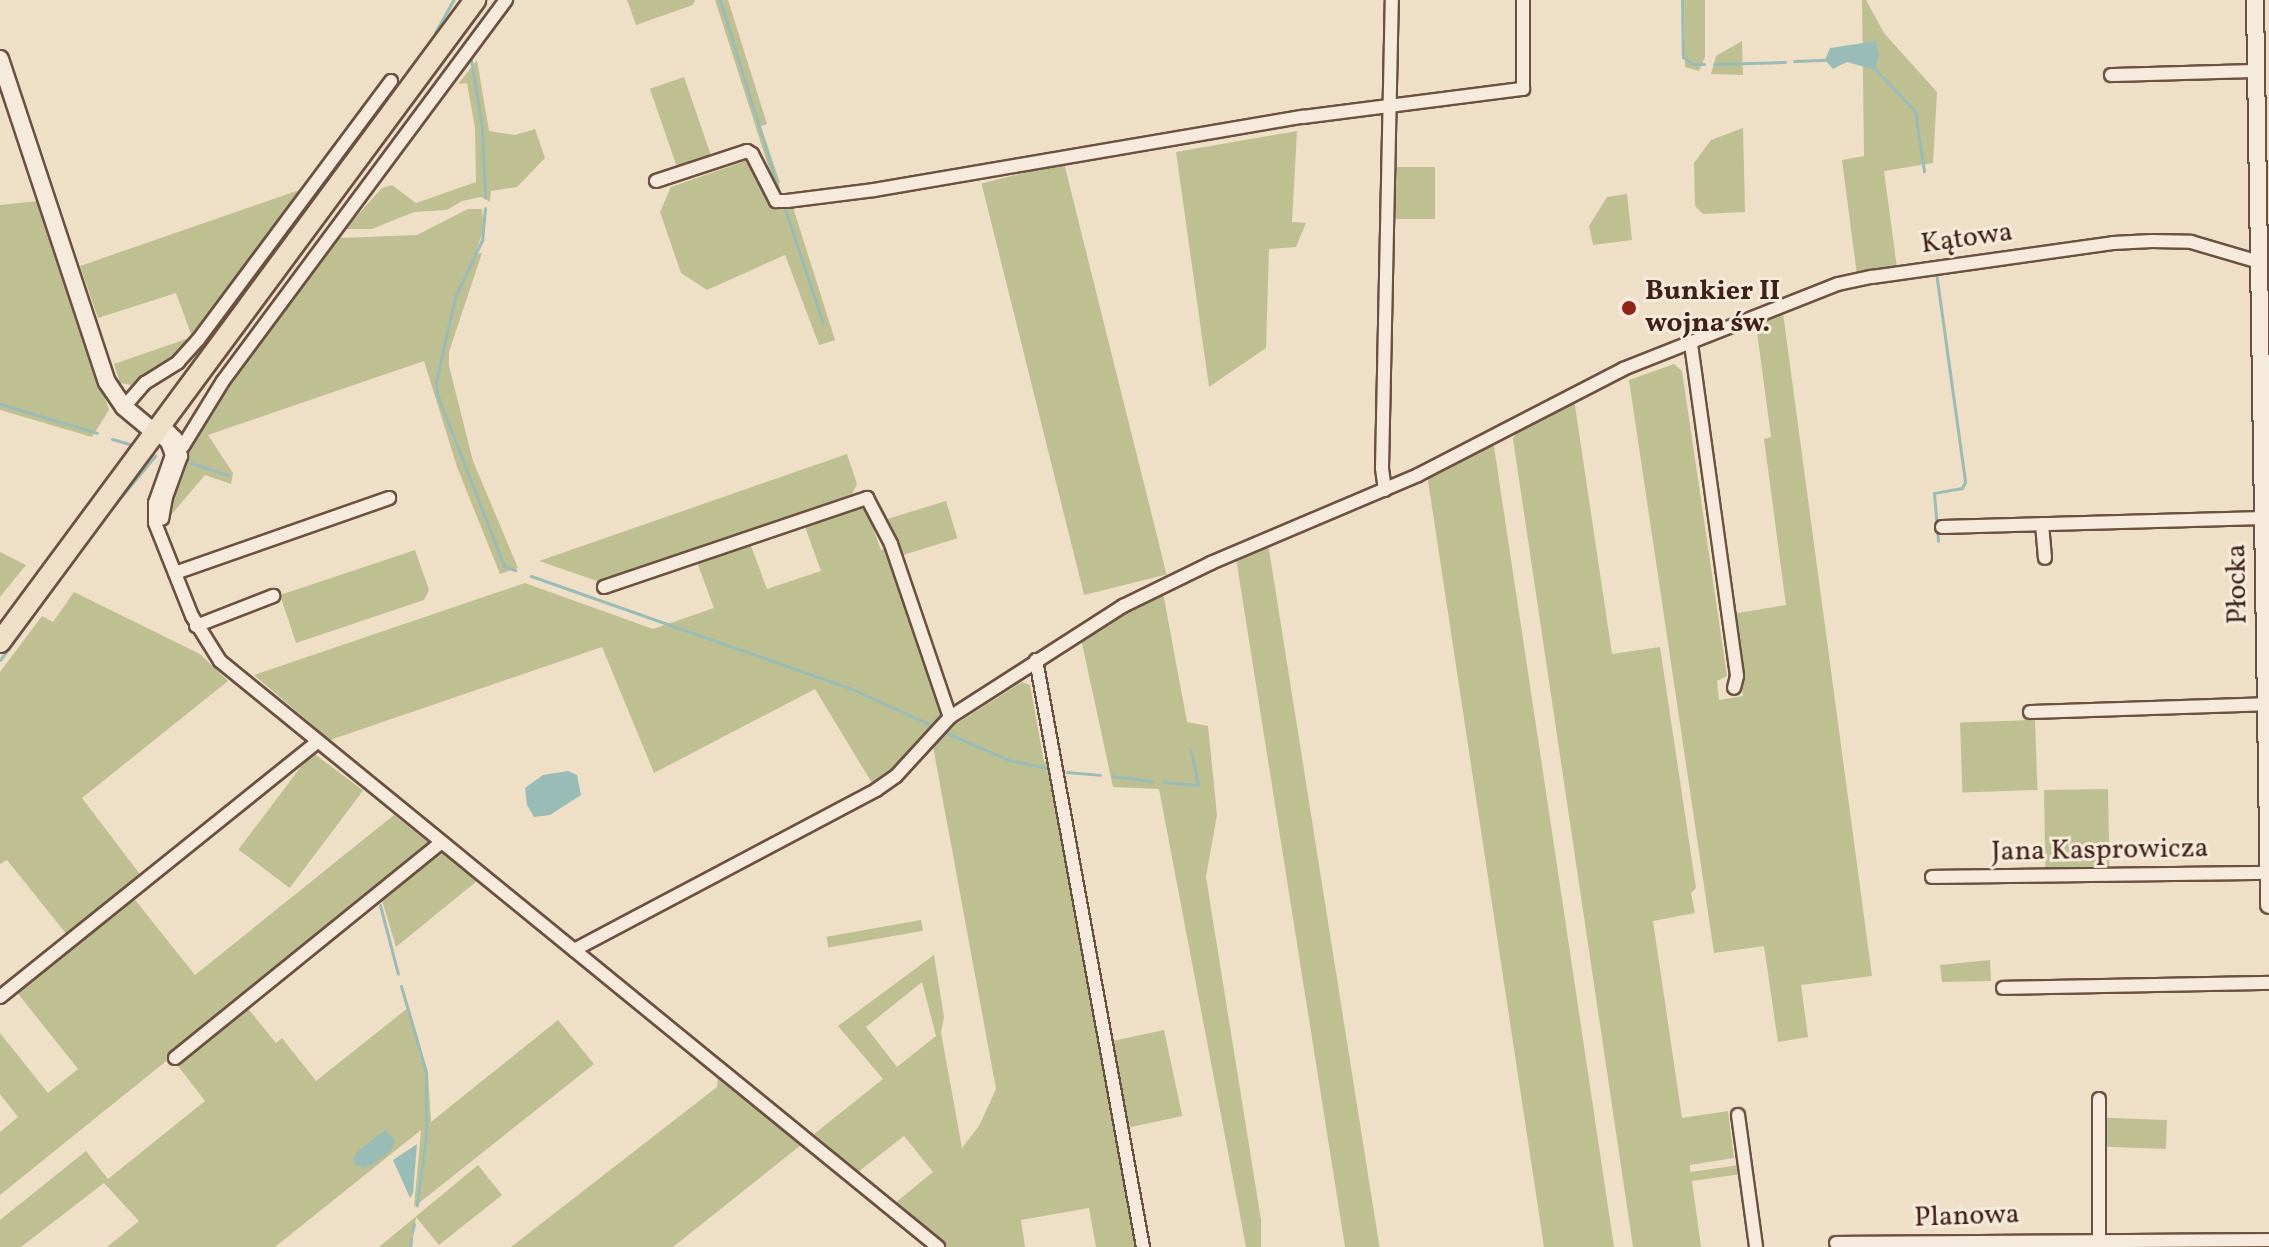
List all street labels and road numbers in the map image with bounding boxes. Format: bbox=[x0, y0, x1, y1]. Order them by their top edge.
street label: Kątowa bbox=[1919, 216, 2015, 262]
street label: Płocka bbox=[2220, 543, 2256, 625]
street label: Jana Kasprowicza bbox=[1991, 832, 2209, 870]
street label: Planowa bbox=[1914, 1198, 2020, 1236]

